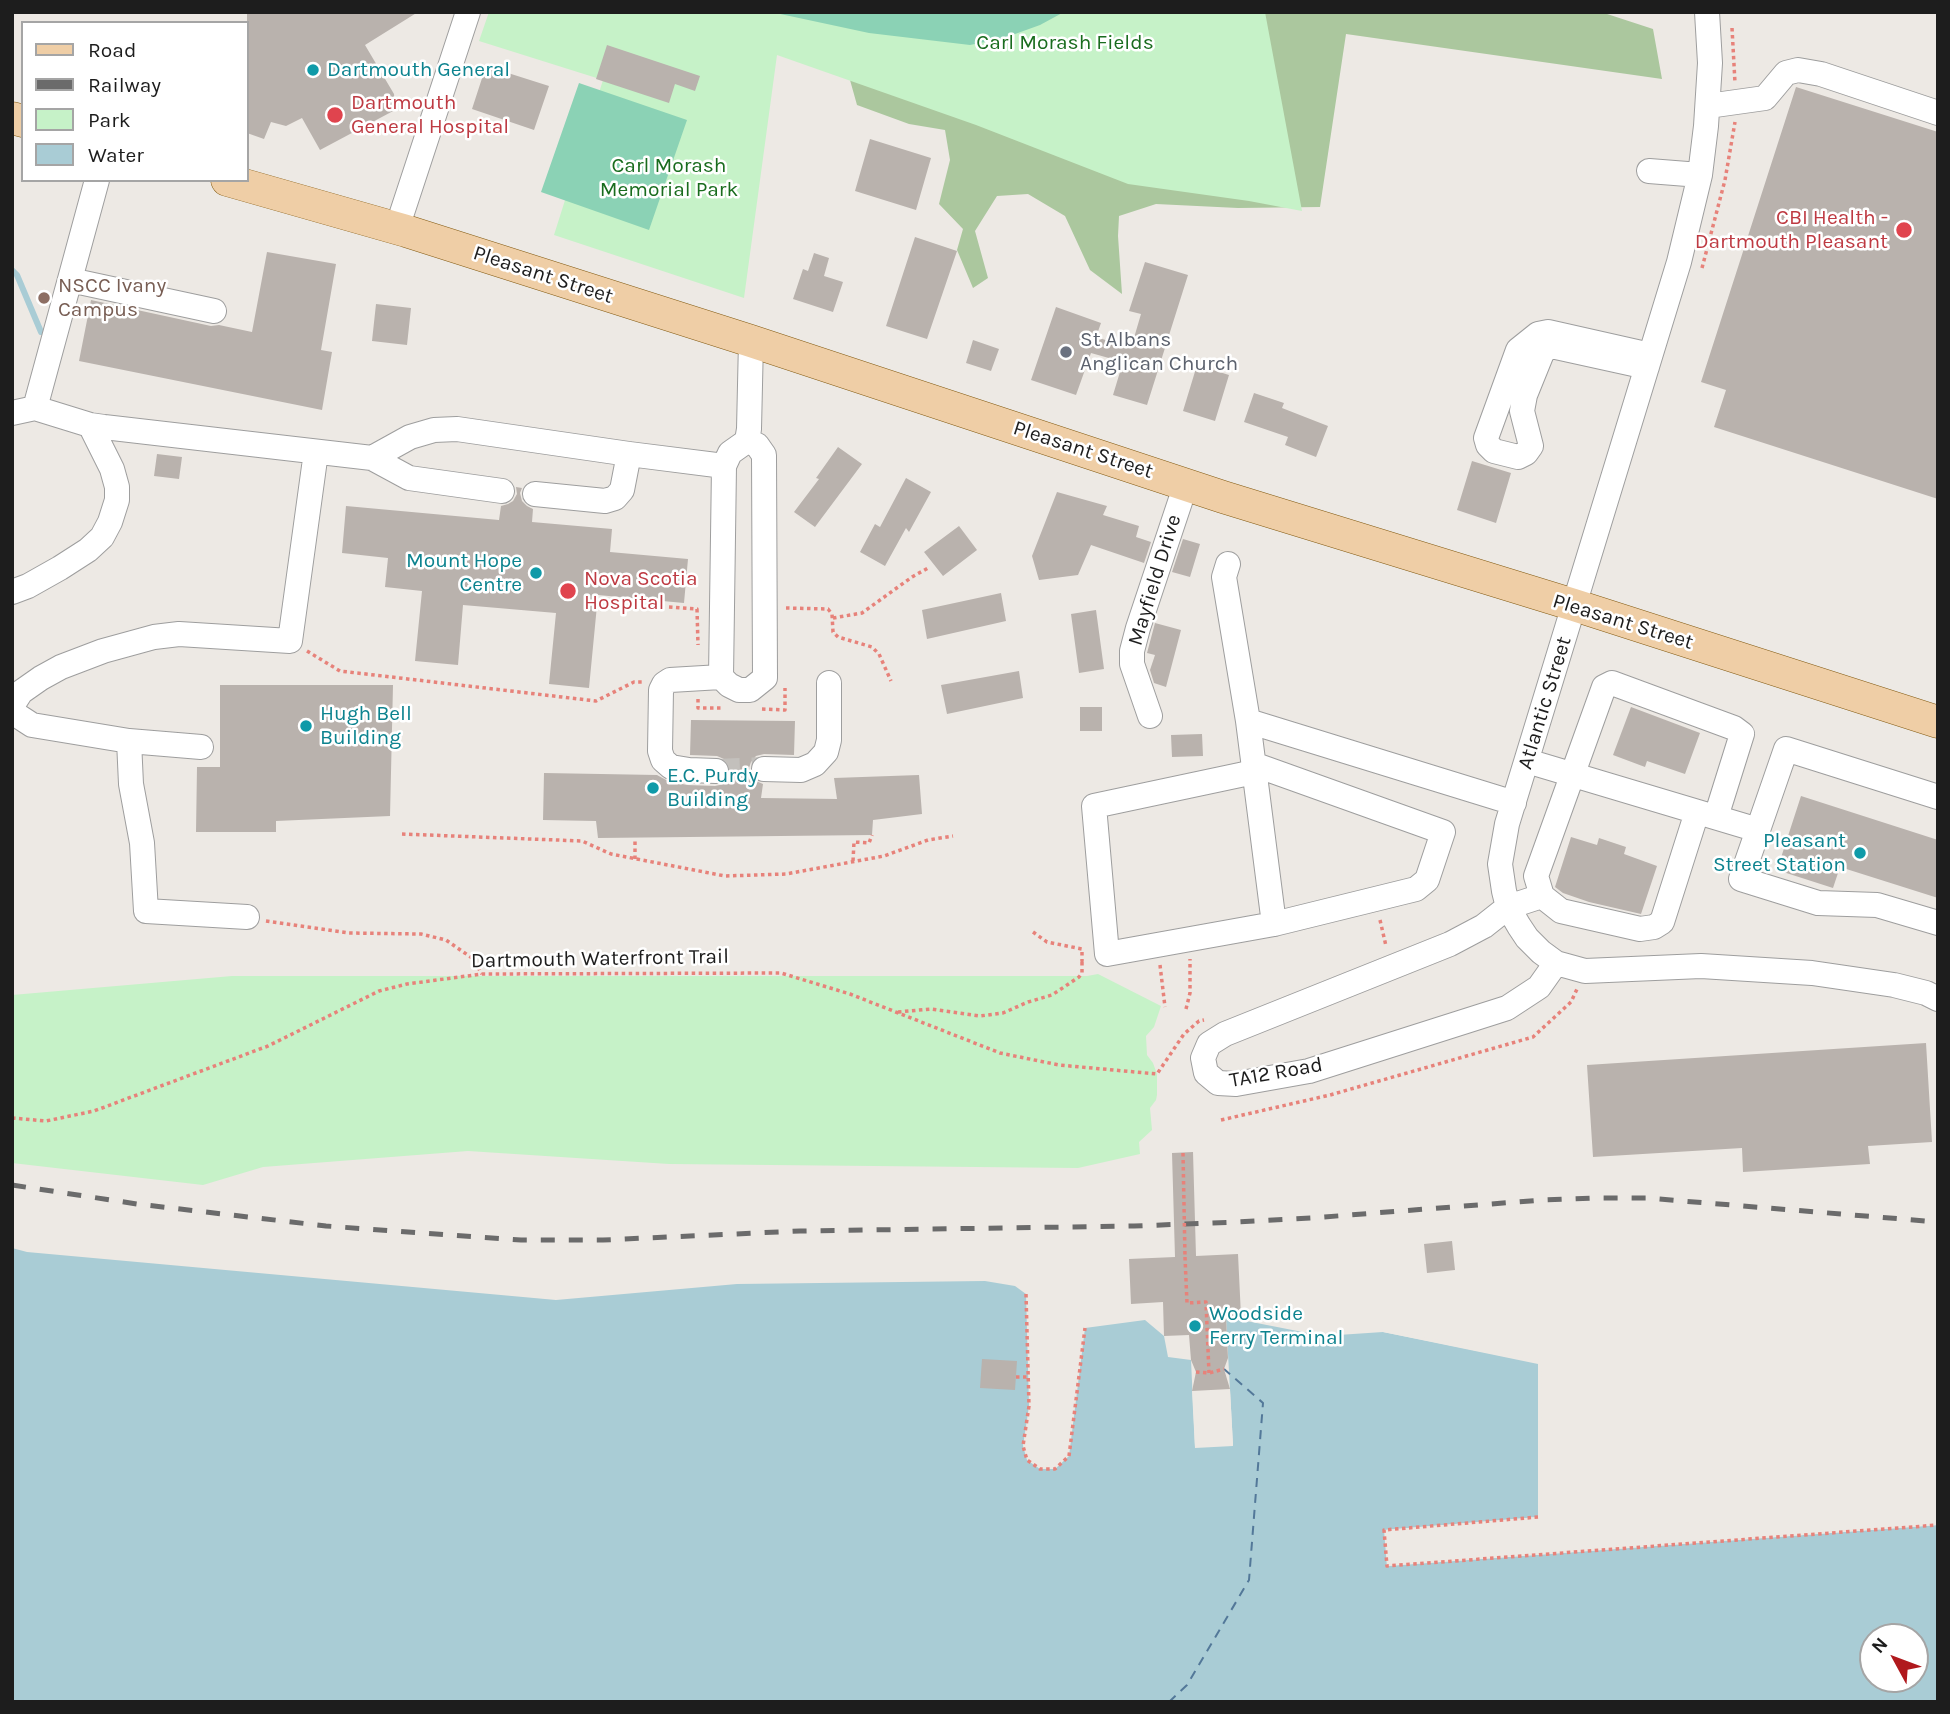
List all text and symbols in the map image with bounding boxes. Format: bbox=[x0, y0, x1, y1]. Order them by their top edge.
legend bbox=[21, 21, 248, 182]
park label: Carl Morash Fields bbox=[976, 30, 1154, 56]
text: Road bbox=[88, 38, 136, 62]
place label: Dartmouth General bbox=[327, 57, 510, 83]
marker: Dartmouth General bbox=[305, 62, 321, 78]
text: Railway bbox=[88, 73, 161, 97]
place label: Dartmouth General Hospital bbox=[351, 90, 509, 140]
marker: Dartmouth General Hospital bbox=[325, 105, 345, 125]
text: Park bbox=[88, 108, 131, 132]
text: Water bbox=[88, 143, 144, 167]
park label: Carl Morash Memorial Park bbox=[600, 153, 738, 203]
place label: CBI Health - Dartmouth Pleasant bbox=[1695, 205, 1888, 255]
marker: CBI Health - Dartmouth Pleasant bbox=[1894, 220, 1914, 240]
street label: Pleasant Street bbox=[470, 241, 616, 309]
place label: NSCC Ivany Campus bbox=[58, 273, 166, 323]
marker: NSCC Ivany Campus bbox=[36, 290, 52, 306]
place label: St Albans Anglican Church bbox=[1080, 327, 1238, 377]
marker: St Albans Anglican Church bbox=[1058, 344, 1074, 360]
street label: Pleasant Street bbox=[1010, 416, 1156, 484]
street label: Mayfield Drive bbox=[1123, 511, 1187, 649]
place label: Mount Hope Centre bbox=[406, 548, 522, 598]
marker: Mount Hope Centre bbox=[528, 565, 544, 581]
place label: Nova Scotia Hospital bbox=[584, 566, 698, 616]
marker: Nova Scotia Hospital bbox=[558, 581, 578, 601]
street label: Pleasant Street bbox=[1550, 589, 1696, 655]
street label: Atlantic Street bbox=[1513, 633, 1577, 773]
place label: Hugh Bell Building bbox=[320, 701, 412, 751]
marker: Hugh Bell Building bbox=[298, 718, 314, 734]
place label: E.C. Purdy Building bbox=[667, 763, 758, 813]
marker: E.C. Purdy Building bbox=[645, 780, 661, 796]
place label: Pleasant Street Station bbox=[1713, 828, 1846, 878]
marker: Pleasant Street Station bbox=[1852, 845, 1868, 861]
street label: Dartmouth Waterfront Trail bbox=[471, 944, 729, 974]
street label: TA12 Road bbox=[1227, 1052, 1325, 1094]
place label: Woodside Ferry Terminal bbox=[1209, 1301, 1343, 1351]
marker: Woodside Ferry Terminal bbox=[1187, 1318, 1203, 1334]
north arrow bbox=[1859, 1623, 1929, 1693]
text: N bbox=[1867, 1633, 1892, 1658]

